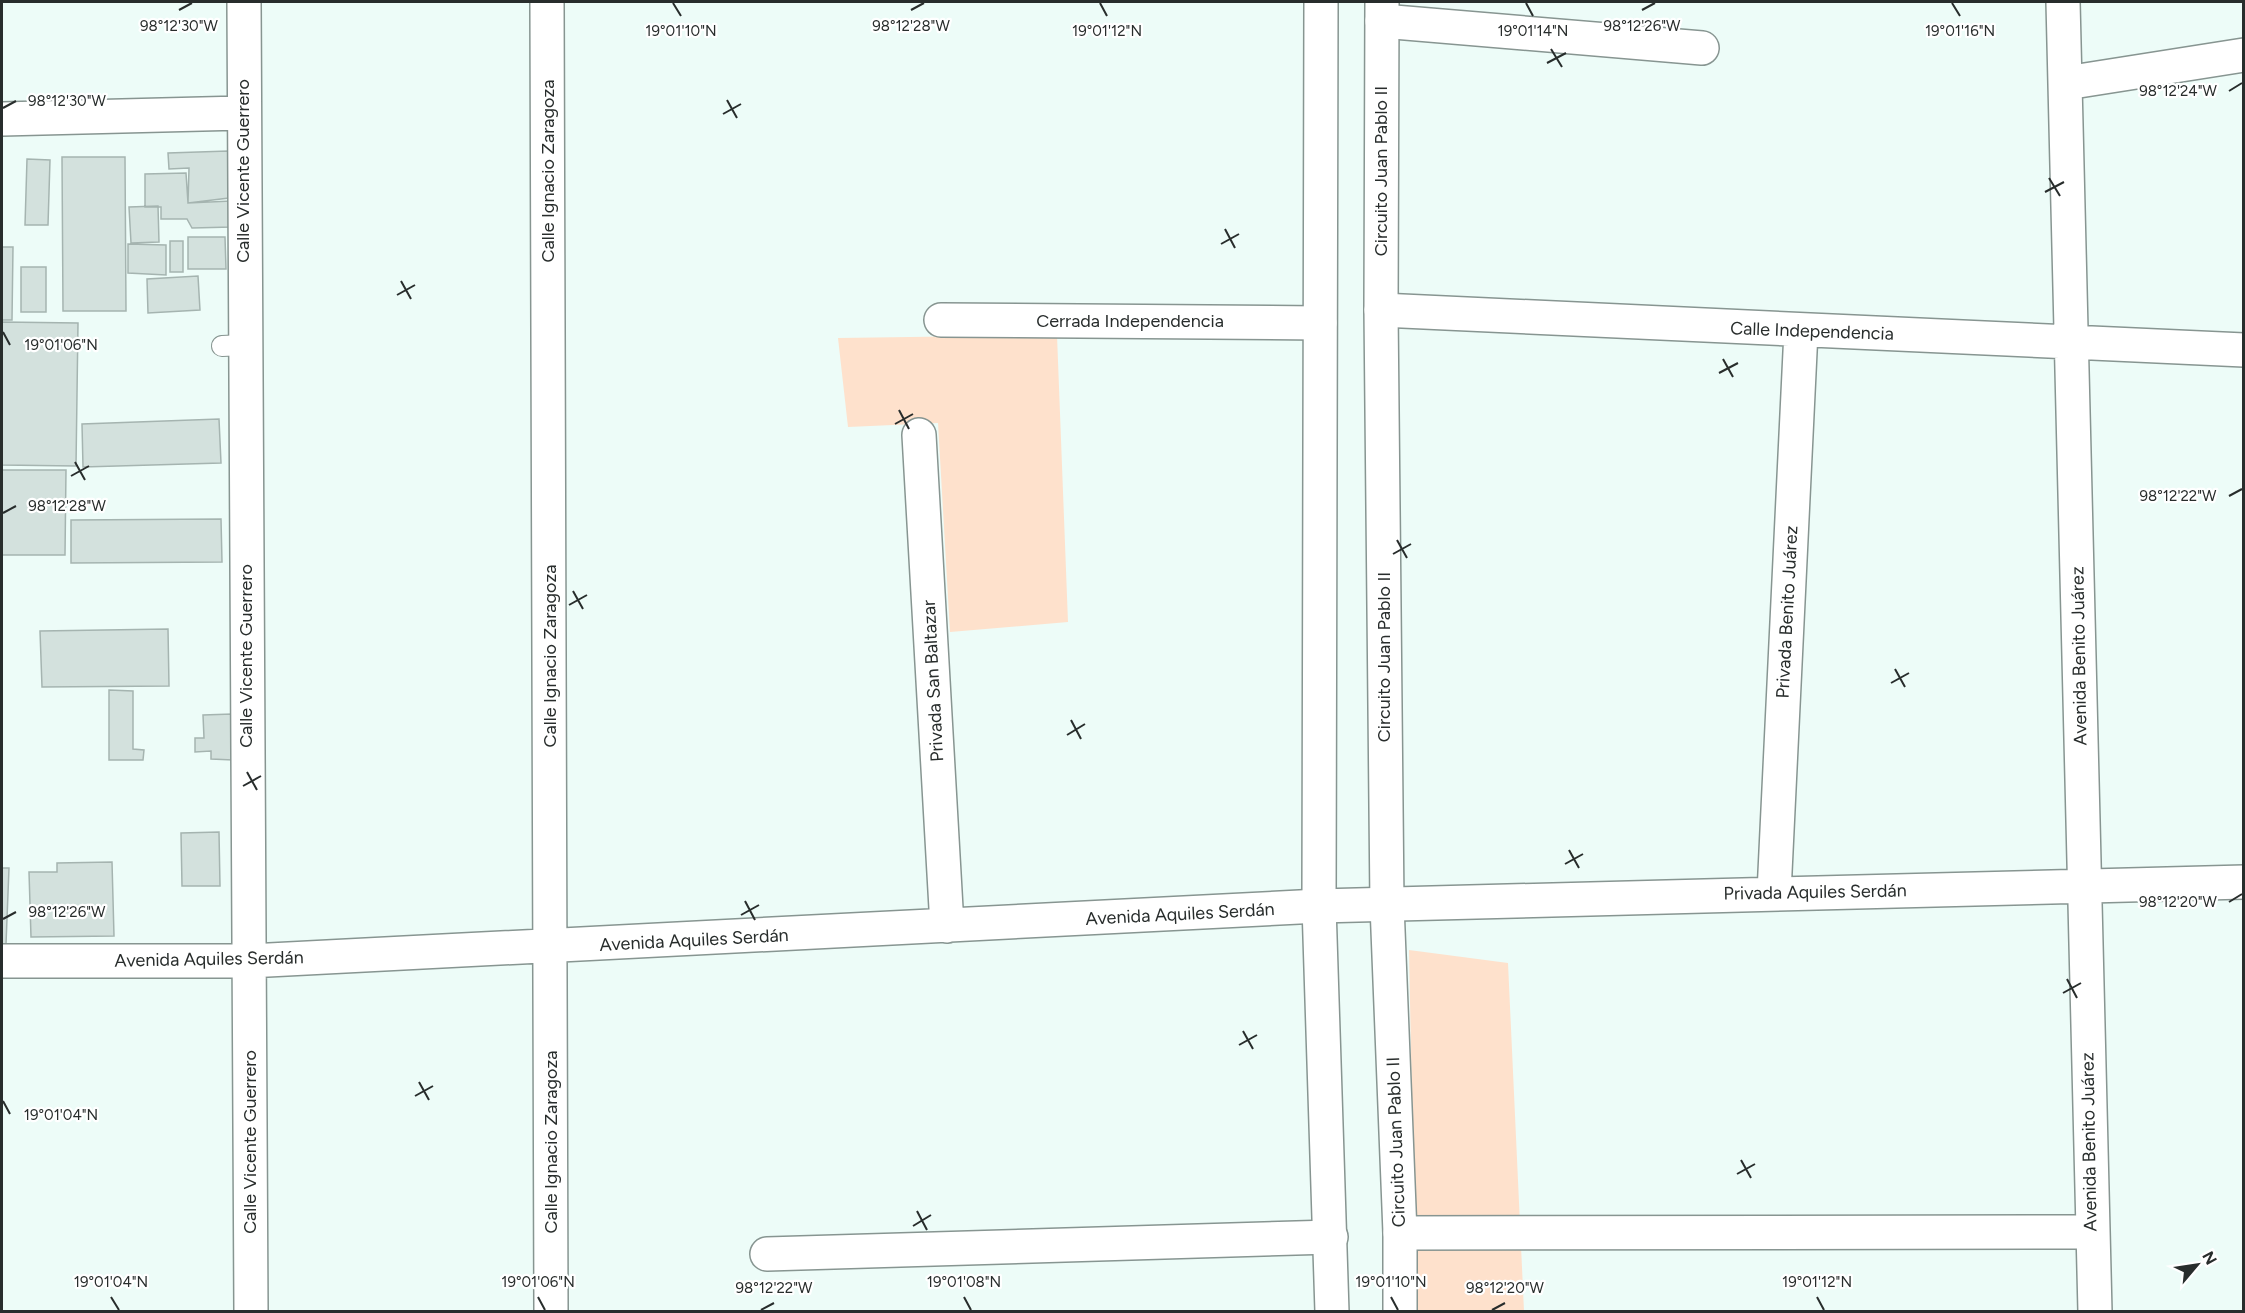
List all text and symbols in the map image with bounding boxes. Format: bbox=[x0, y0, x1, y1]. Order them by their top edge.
text: 98°12'30"W bbox=[140, 17, 218, 35]
text: 98°12'28"W bbox=[872, 17, 950, 35]
text: 98°12'26"W bbox=[1604, 17, 1681, 35]
text: 19°01'10"N bbox=[645, 22, 717, 40]
text: 19°01'12"N bbox=[1072, 22, 1142, 40]
text: 19°01'14"N bbox=[1498, 22, 1568, 40]
text: 19°01'16"N bbox=[1925, 22, 1995, 40]
street label: Calle Vicente Guerrero bbox=[232, 79, 254, 263]
street label: Calle Ignacio Zaragoza bbox=[537, 80, 559, 262]
text: 98°12'24"W bbox=[2139, 82, 2217, 100]
street label: Circuito Juan Pablo II bbox=[1370, 86, 1392, 256]
text: 98°12'30"W bbox=[28, 92, 106, 110]
street label: Cerrada Independencia bbox=[1036, 310, 1224, 332]
street label: Calle Independencia bbox=[1730, 317, 1894, 345]
text: 19°01'06"N bbox=[24, 336, 98, 354]
text: 98°12'22"W bbox=[2140, 487, 2217, 505]
text: 98°12'28"W bbox=[28, 497, 106, 515]
street label: Privada Benito Juárez bbox=[1771, 525, 1803, 699]
street label: Calle Vicente Guerrero bbox=[235, 564, 257, 748]
street label: Calle Ignacio Zaragoza bbox=[539, 565, 561, 747]
street label: Avenida Benito Juárez bbox=[2066, 566, 2092, 746]
street label: Circuito Juan Pablo II bbox=[1373, 572, 1395, 742]
street label: Privada San Baltazar bbox=[918, 600, 948, 762]
street label: Privada Aquiles Serdán bbox=[1723, 879, 1907, 905]
text: 98°12'20"W bbox=[2139, 893, 2218, 911]
street label: Avenida Aquiles Serdán bbox=[1085, 898, 1275, 930]
text: 98°12'26"W bbox=[29, 903, 106, 921]
street label: Avenida Aquiles Serdán bbox=[599, 924, 789, 956]
street label: Avenida Aquiles Serdán bbox=[114, 946, 304, 972]
street label: Calle Vicente Guerrero bbox=[239, 1050, 261, 1234]
street label: Calle Ignacio Zaragoza bbox=[540, 1051, 562, 1233]
street label: Avenida Benito Juárez bbox=[2076, 1052, 2102, 1232]
street label: Circuito Juan Pablo II bbox=[1382, 1056, 1410, 1228]
text: 19°01'04"N bbox=[24, 1106, 98, 1124]
north arrow bbox=[2167, 1235, 2227, 1295]
text: N bbox=[2198, 1248, 2221, 1268]
text: 19°01'04"N bbox=[74, 1273, 148, 1291]
text: 19°01'06"N bbox=[501, 1273, 575, 1291]
text: 19°01'08"N bbox=[927, 1273, 1001, 1291]
text: 19°01'10"N bbox=[1355, 1273, 1427, 1291]
text: 19°01'12"N bbox=[1782, 1273, 1852, 1291]
text: 98°12'22"W bbox=[736, 1279, 813, 1297]
text: 98°12'20"W bbox=[1466, 1279, 1545, 1297]

